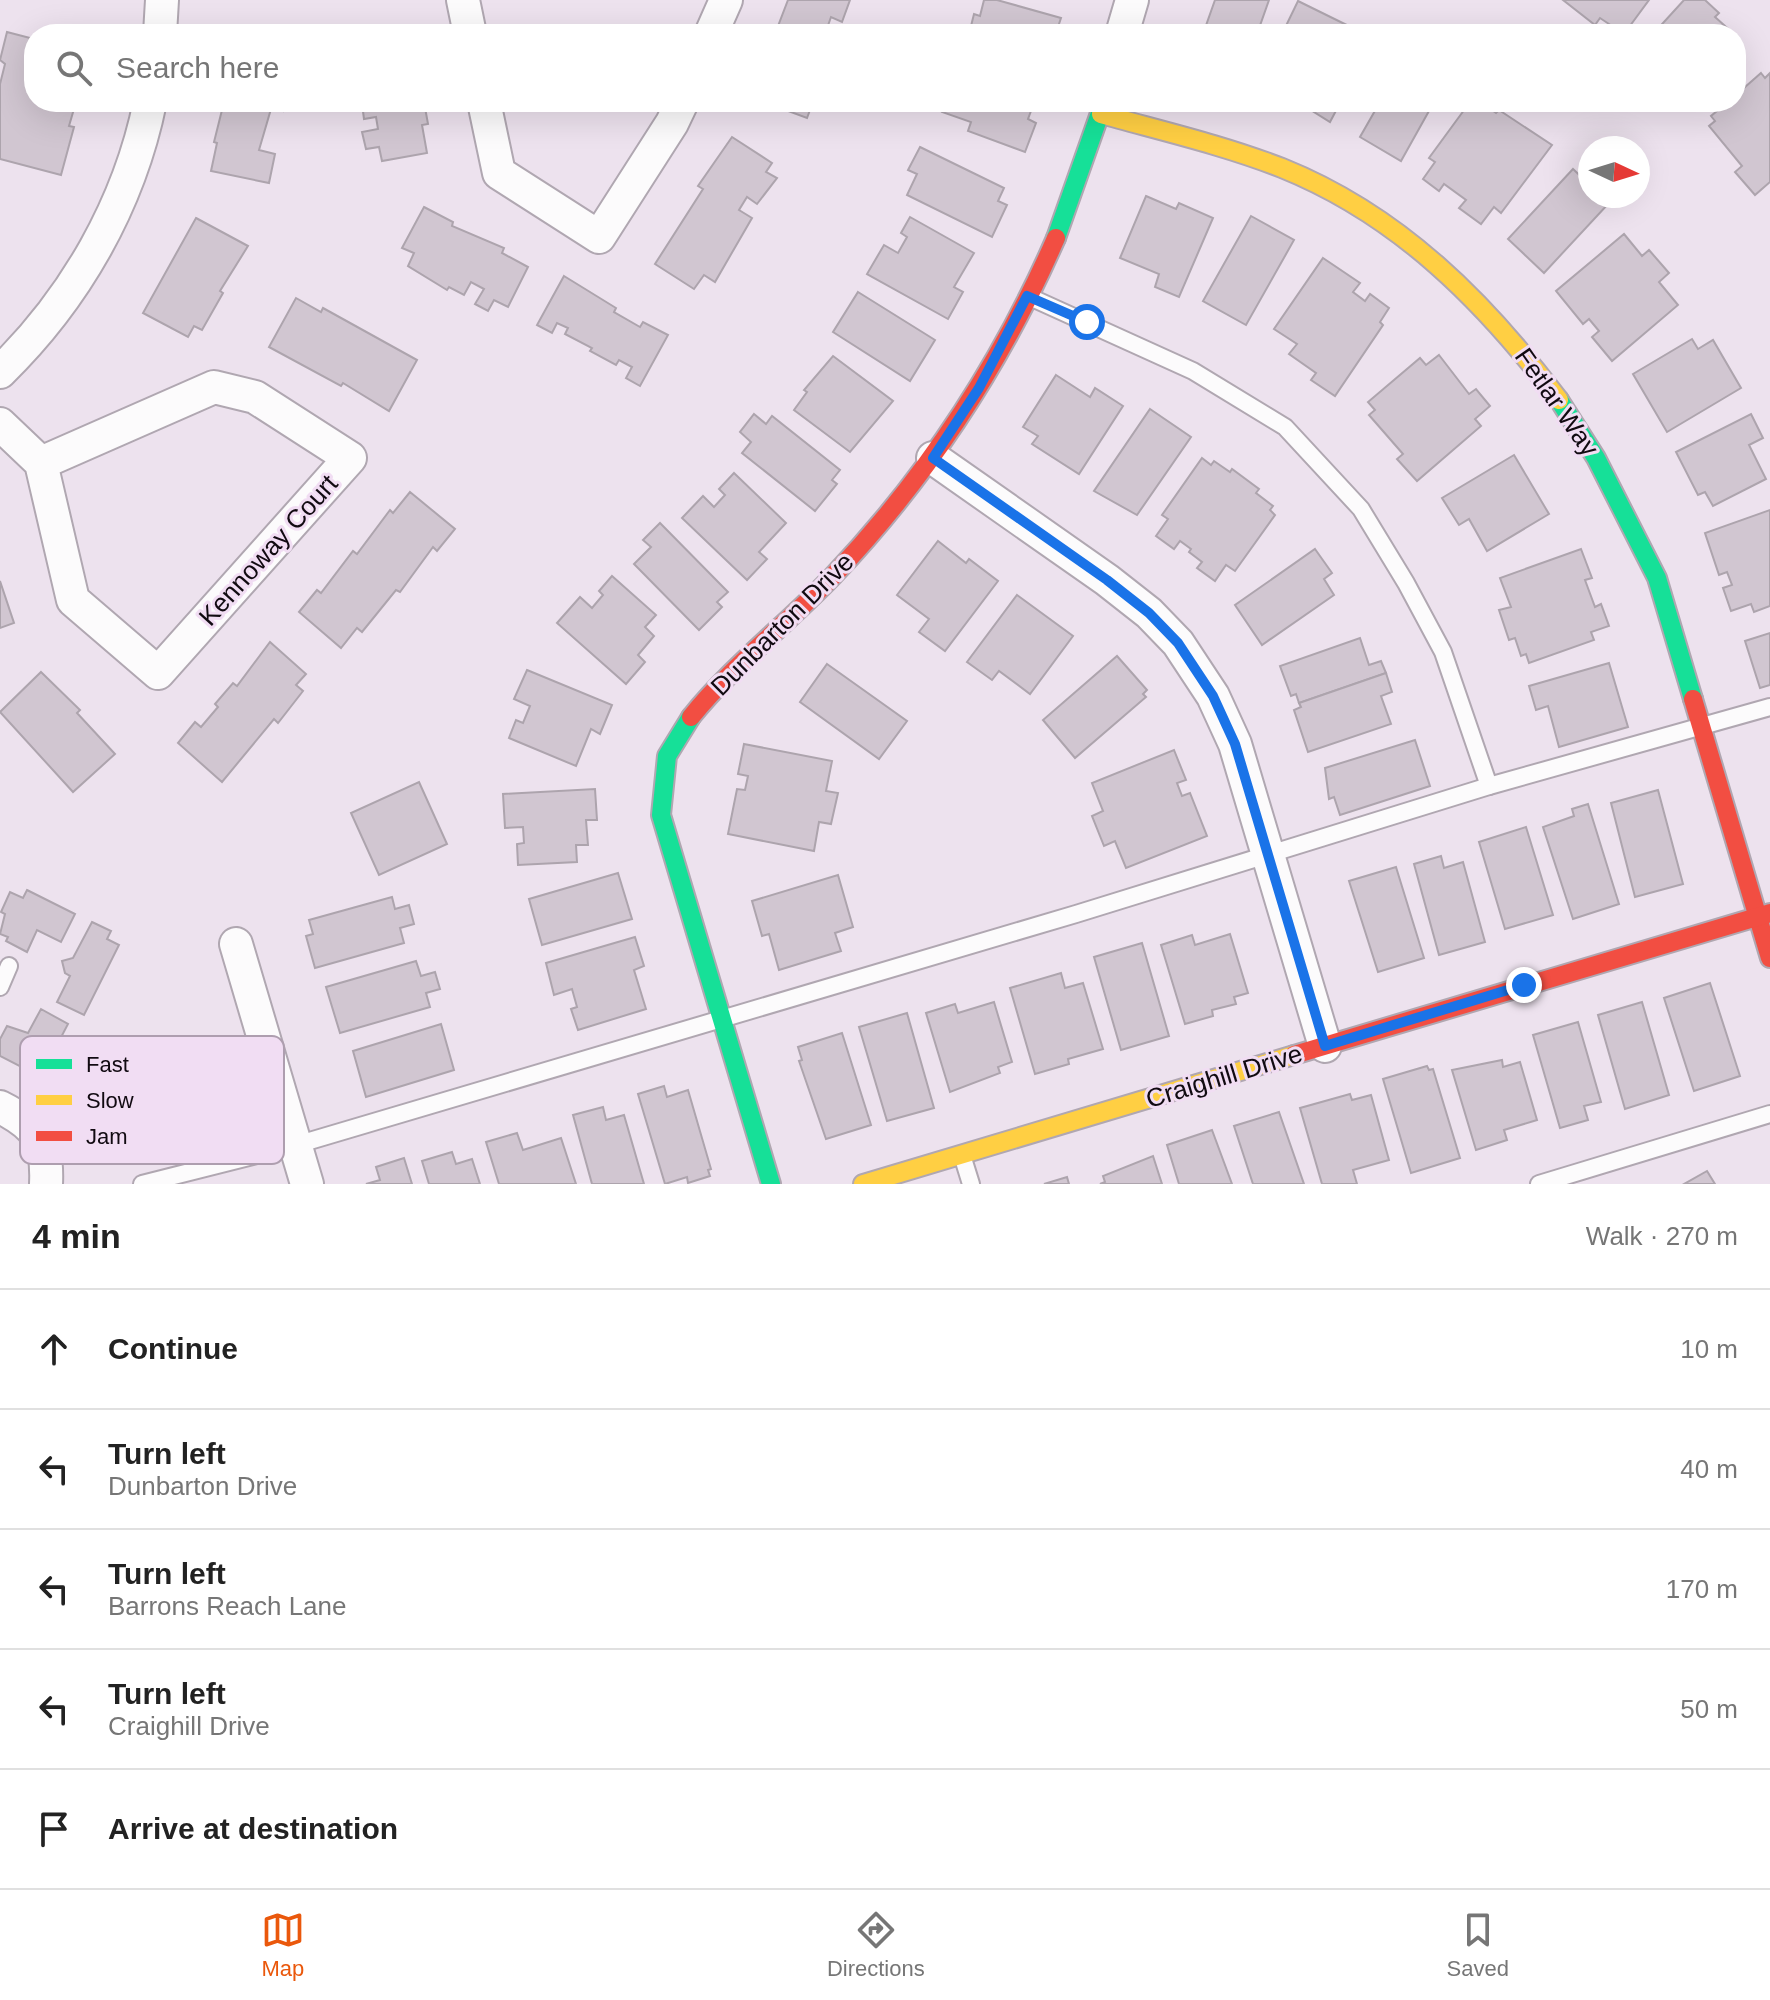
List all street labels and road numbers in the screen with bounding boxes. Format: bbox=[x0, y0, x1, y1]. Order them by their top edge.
street label: Fetlar Way bbox=[1509, 342, 1605, 462]
street label: Kennoway Court bbox=[193, 468, 344, 631]
street label: Dunbarton Drive bbox=[704, 546, 860, 702]
street label: Craighill Drive bbox=[1142, 1038, 1306, 1114]

